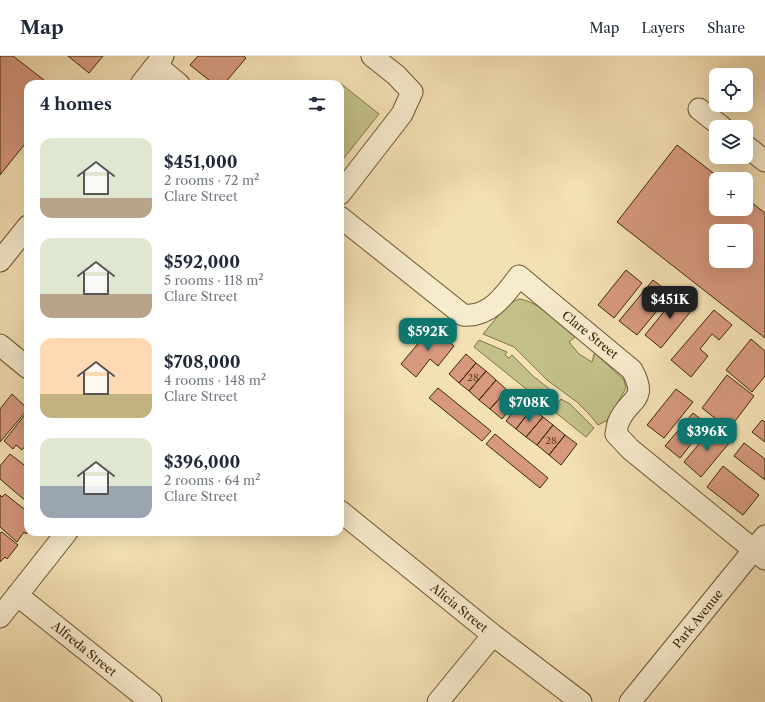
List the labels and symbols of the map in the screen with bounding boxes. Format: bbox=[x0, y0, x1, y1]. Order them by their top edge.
pin: $451K bbox=[642, 286, 698, 320]
street label: Clare Street bbox=[559, 307, 622, 362]
pin: $592K bbox=[400, 318, 456, 352]
house number: 28 bbox=[467, 371, 479, 384]
pin: $708K bbox=[501, 389, 557, 423]
pin: $396K bbox=[679, 418, 735, 452]
house number: 28 bbox=[545, 434, 557, 447]
street label: Alicia Street bbox=[427, 579, 492, 636]
street label: Park Avenue bbox=[669, 586, 726, 651]
street label: Alfreda Street bbox=[48, 617, 120, 680]

